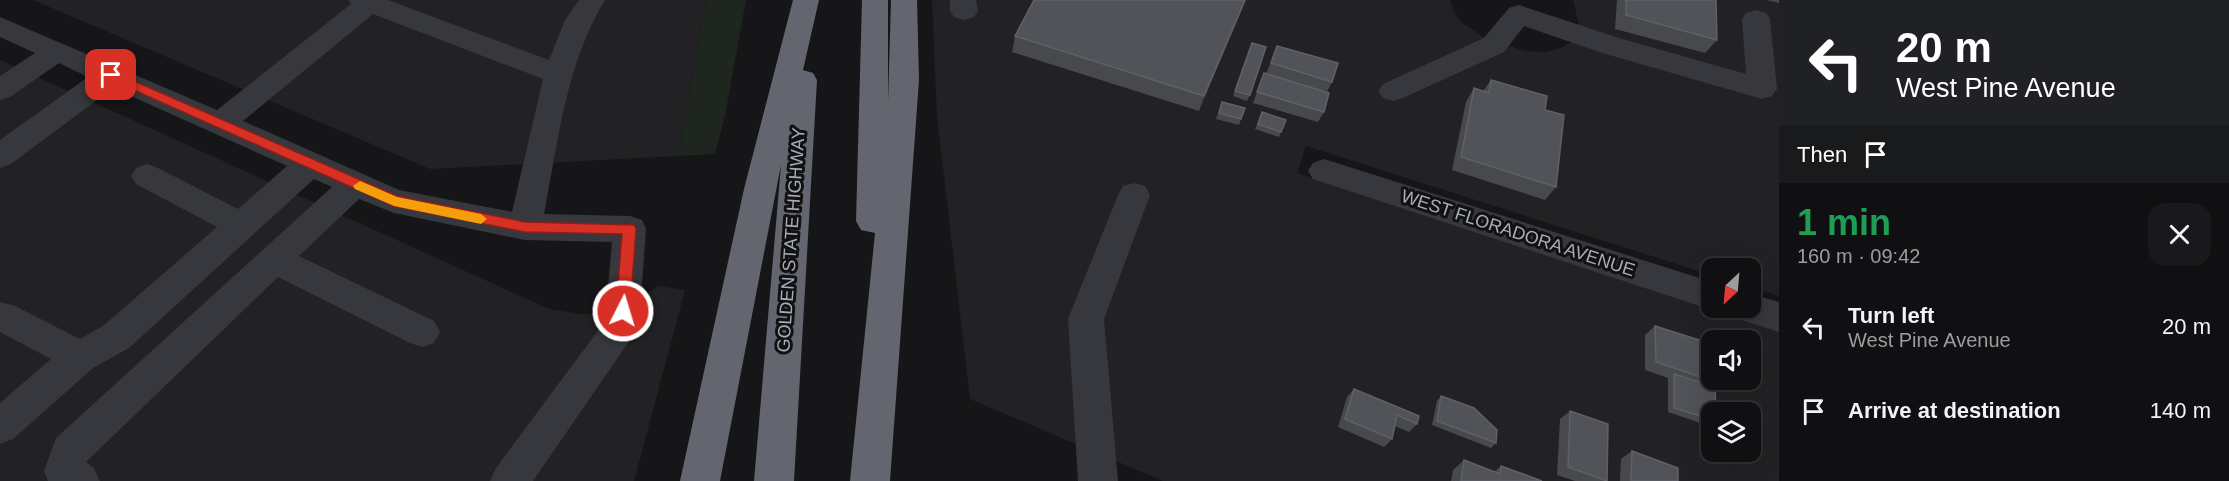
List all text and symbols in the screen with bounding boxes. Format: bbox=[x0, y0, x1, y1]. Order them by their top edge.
icon: left bbox=[1797, 24, 1875, 102]
text: 20 m bbox=[1896, 24, 1992, 71]
pin bbox=[85, 49, 136, 100]
icon: arrive bbox=[94, 58, 127, 91]
text: West Pine Avenue bbox=[1896, 73, 2116, 103]
street label: GOLDEN STATE HIGHWAY bbox=[773, 127, 809, 353]
icon: arrive bbox=[1859, 138, 1892, 171]
text: Then bbox=[1797, 142, 1847, 167]
street label: WEST FLORADORA AVENUE bbox=[1399, 186, 1637, 280]
text: 1 min bbox=[1797, 202, 1891, 243]
button: close bbox=[2148, 203, 2211, 266]
text: 160 m · 09:42 bbox=[1797, 245, 1920, 267]
north arrow bbox=[1701, 258, 1761, 318]
map controls bbox=[1701, 258, 1761, 462]
position arrow bbox=[591, 279, 655, 343]
text: Turn left bbox=[1848, 303, 1934, 328]
icon: left bbox=[1797, 311, 1830, 344]
text: 20 m bbox=[2162, 314, 2211, 339]
text: West Pine Avenue bbox=[1848, 329, 2011, 351]
button: sound bbox=[1701, 330, 1761, 390]
icon: arrive bbox=[1797, 395, 1830, 428]
text: Arrive at destination bbox=[1848, 398, 2061, 423]
text: 140 m bbox=[2150, 398, 2211, 423]
button: layers bbox=[1701, 402, 1761, 462]

